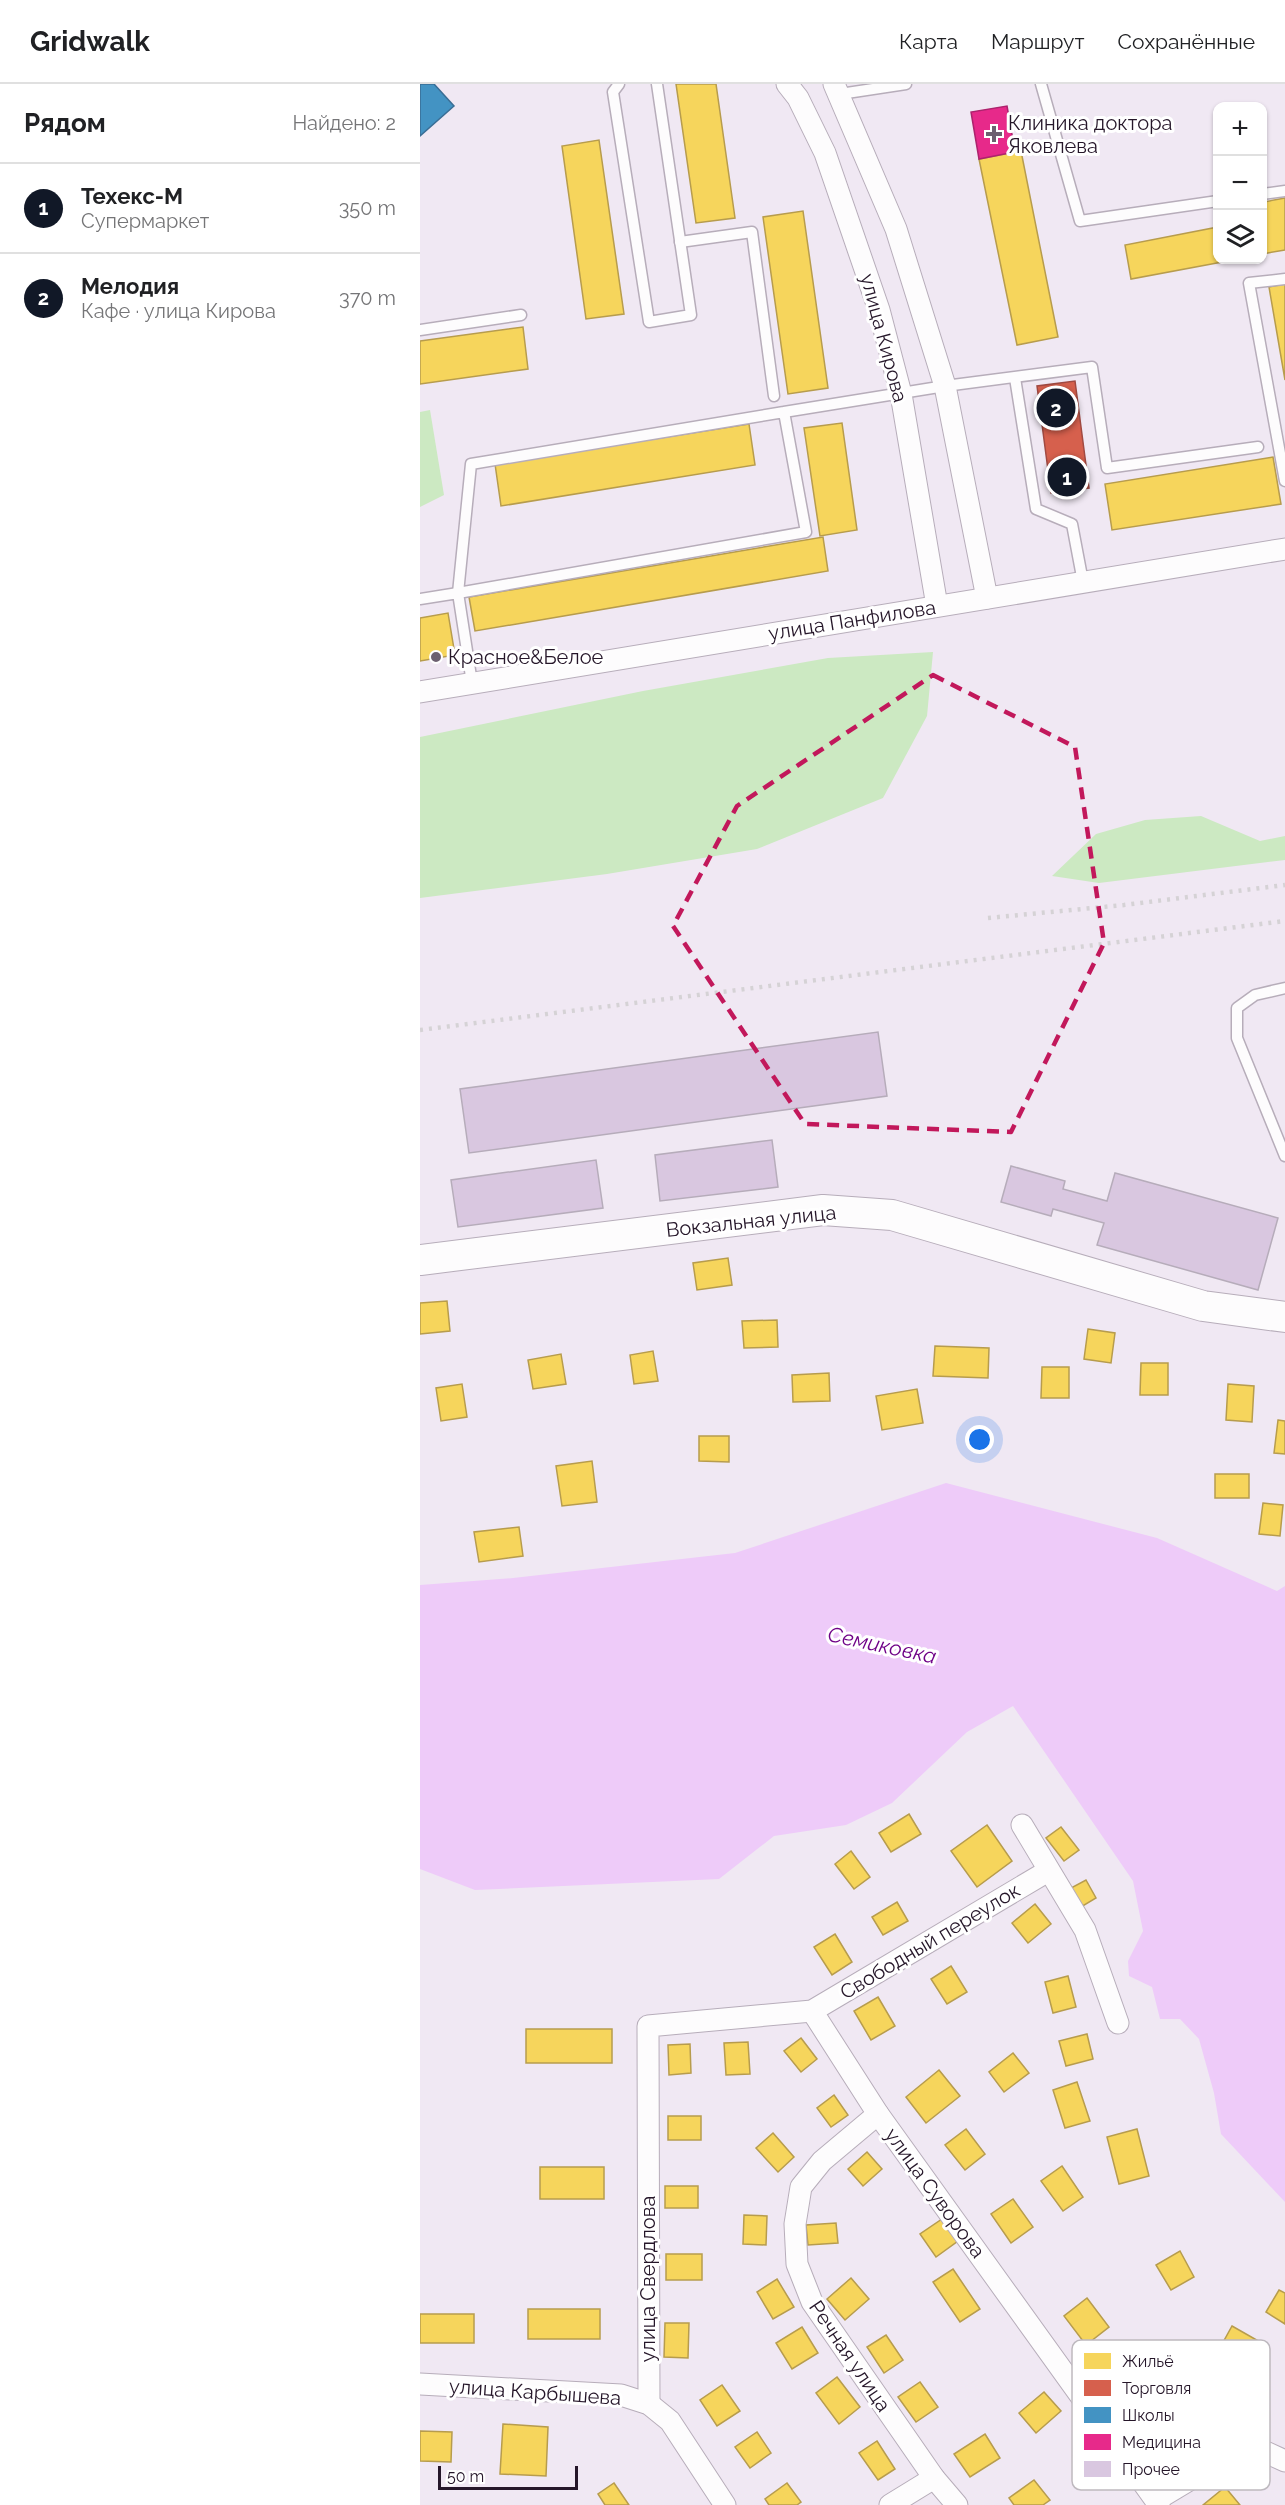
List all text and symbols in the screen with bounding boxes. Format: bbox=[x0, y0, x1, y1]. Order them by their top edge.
text: Gridwalk bbox=[30, 25, 150, 58]
text: Карта bbox=[899, 29, 958, 54]
text: Маршрут bbox=[991, 29, 1084, 54]
text: Сохранённые bbox=[1117, 29, 1255, 54]
map controls bbox=[1213, 102, 1267, 264]
button: + bbox=[1213, 102, 1267, 156]
text: Рядом bbox=[24, 108, 106, 138]
text: Найдено: 2 bbox=[292, 111, 396, 135]
place label: Клиника доктора Яковлева bbox=[1008, 111, 1172, 158]
marker: Клиника доктора Яковлева bbox=[985, 125, 1003, 143]
button: − bbox=[1213, 156, 1267, 210]
text: Техекс-М bbox=[81, 183, 183, 209]
text: 1 bbox=[39, 196, 48, 220]
text: 350 m bbox=[339, 196, 396, 220]
text: Супермаркет bbox=[81, 209, 209, 233]
button: layers bbox=[1213, 210, 1267, 264]
street label: улица Кирова bbox=[855, 271, 913, 405]
text: Мелодия bbox=[81, 273, 179, 299]
text: 2 bbox=[38, 286, 49, 310]
text: 370 m bbox=[339, 286, 396, 310]
text: Кафе · улица Кирова bbox=[81, 299, 276, 323]
pin: 2 bbox=[1036, 386, 1076, 430]
pin: 1 bbox=[1048, 454, 1086, 500]
street label: улица Панфилова bbox=[767, 595, 937, 645]
place label: Красное&Белое bbox=[448, 645, 604, 669]
marker: Красное&Белое bbox=[429, 650, 443, 664]
street label: Вокзальная улица bbox=[665, 1200, 837, 1242]
your location bbox=[965, 1425, 994, 1454]
water label: Семиковка bbox=[825, 1621, 939, 1669]
street label: Свободный переулок bbox=[836, 1878, 1024, 2004]
street label: улица Суворова bbox=[880, 2123, 990, 2263]
street label: улица Свердлова bbox=[636, 2196, 660, 2362]
street label: Речная улица bbox=[804, 2296, 896, 2416]
legend bbox=[1072, 2340, 1270, 2490]
text: Жильё bbox=[1122, 2352, 1174, 2371]
street label: улица Карбышева bbox=[448, 2374, 622, 2410]
text: Торговля bbox=[1122, 2379, 1191, 2398]
text: Школы bbox=[1122, 2406, 1175, 2425]
text: Медицина bbox=[1122, 2433, 1201, 2452]
text: Прочее bbox=[1122, 2460, 1180, 2479]
scale bar bbox=[438, 2463, 578, 2490]
text: 50 m bbox=[447, 2467, 484, 2486]

